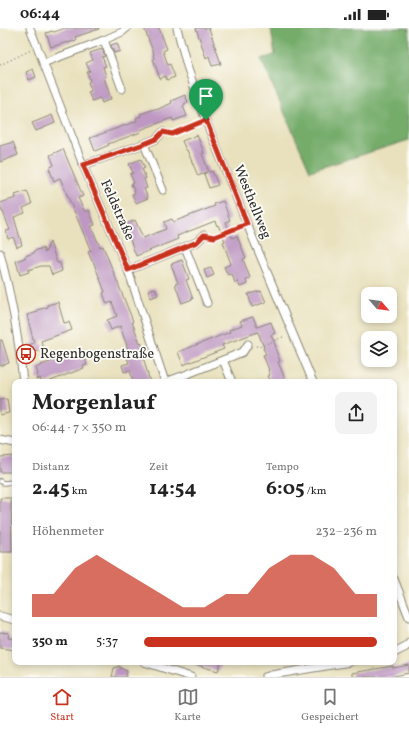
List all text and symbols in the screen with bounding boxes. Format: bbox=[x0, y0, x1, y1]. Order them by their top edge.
text: 06:44 bbox=[20, 4, 60, 25]
pin bbox=[189, 79, 223, 120]
icon: arrive bbox=[195, 85, 217, 107]
street label: Westhellweg bbox=[229, 162, 275, 242]
street label: Feldstraße bbox=[95, 177, 139, 244]
north arrow bbox=[361, 287, 397, 323]
map controls bbox=[361, 287, 397, 367]
button: layers bbox=[361, 331, 397, 367]
bus stop icon: Regenbogenstraße bbox=[15, 343, 37, 365]
place label: Regenbogenstraße bbox=[40, 345, 154, 364]
text: Morgenlauf bbox=[32, 388, 155, 419]
button: share bbox=[335, 392, 377, 434]
text: 06:44 · 7 × 350 m bbox=[32, 419, 126, 437]
text: Distanz bbox=[32, 460, 69, 475]
text: Zeit bbox=[149, 460, 168, 475]
text: Tempo bbox=[266, 460, 299, 475]
text: 2.45 bbox=[32, 475, 70, 503]
text: 14:54 bbox=[149, 475, 197, 503]
text: 6:05 bbox=[266, 475, 305, 503]
text: km bbox=[70, 484, 87, 499]
text: /km bbox=[305, 484, 326, 499]
text: Höhenmeter bbox=[32, 523, 104, 541]
text: 232–236 m bbox=[315, 523, 377, 541]
text: 350 m bbox=[32, 633, 68, 651]
text: 5:37 bbox=[96, 633, 118, 651]
tab: Start bbox=[50, 686, 74, 725]
tab: Karte bbox=[174, 686, 201, 725]
tab: Gespeichert bbox=[301, 686, 359, 725]

